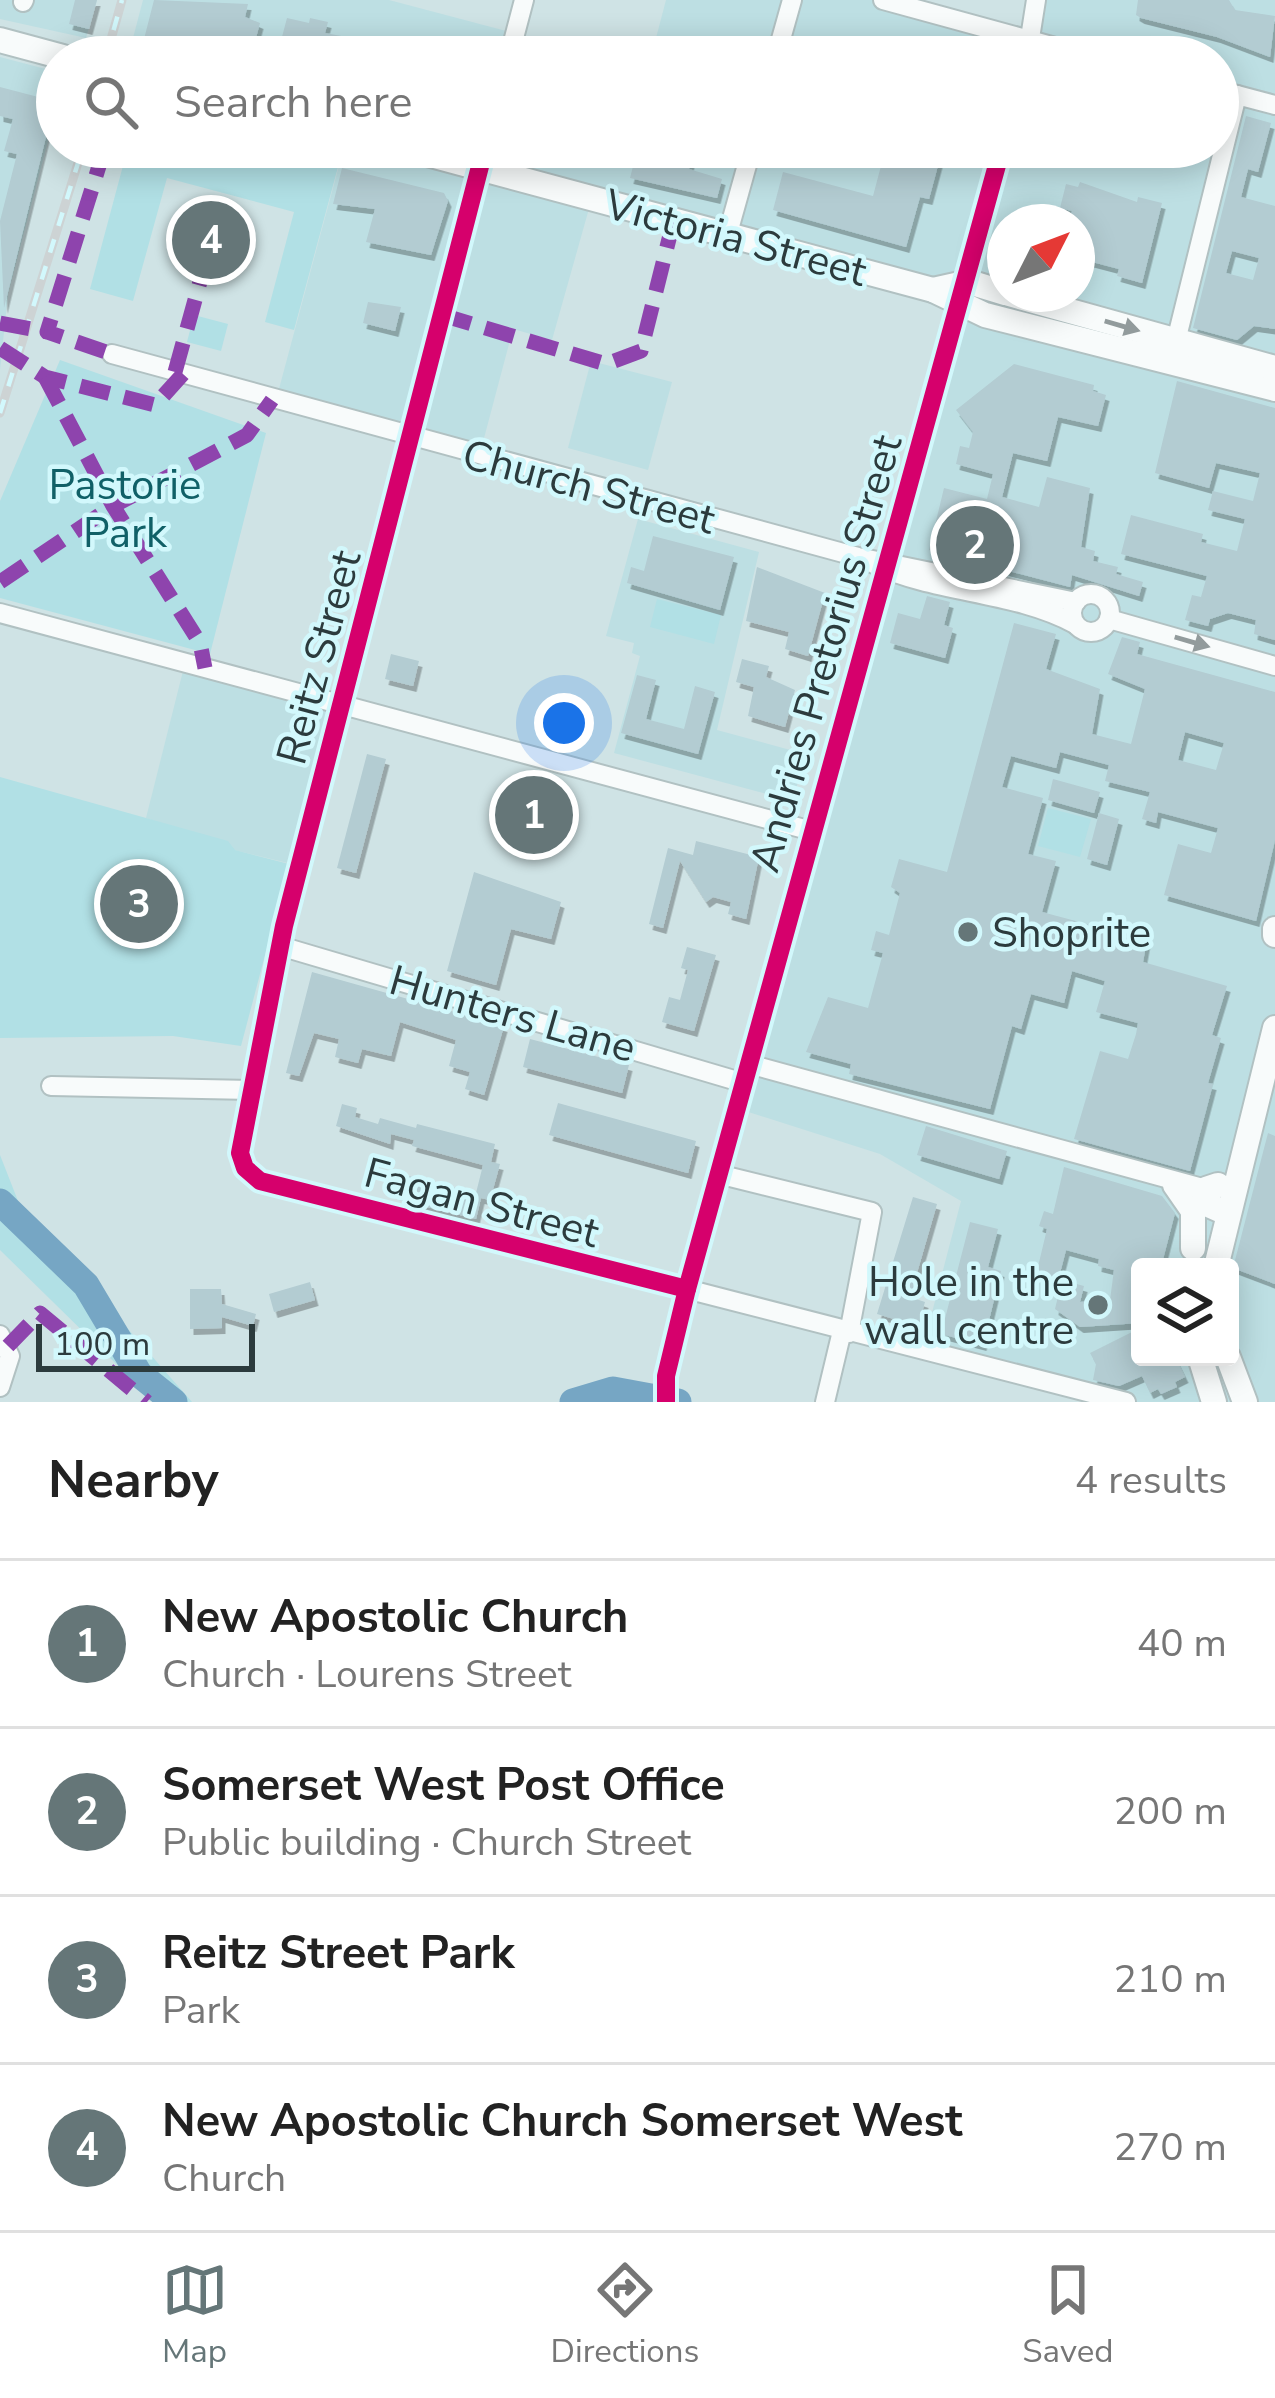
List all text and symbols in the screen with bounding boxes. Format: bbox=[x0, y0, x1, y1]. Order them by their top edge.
search box bbox=[36, 36, 1239, 168]
icon: search bbox=[78, 69, 144, 135]
text: Search here bbox=[174, 72, 413, 133]
street label: Victoria Street bbox=[598, 176, 873, 301]
pin: 4 bbox=[172, 195, 250, 285]
north arrow bbox=[987, 204, 1095, 312]
one-way arrow bbox=[1104, 318, 1140, 336]
street label: Church Street bbox=[456, 426, 721, 549]
street label: Andries Pretorius Street bbox=[737, 428, 916, 879]
park label: Pastorie Park bbox=[49, 457, 201, 562]
pin: 2 bbox=[936, 500, 1014, 590]
street label: Reitz Street bbox=[264, 544, 375, 771]
one-way arrow bbox=[1174, 634, 1211, 653]
your location bbox=[534, 693, 594, 753]
pin: 1 bbox=[495, 770, 573, 860]
pin: 3 bbox=[100, 859, 178, 949]
place label: Shoprite bbox=[992, 905, 1151, 962]
marker: Shoprite bbox=[955, 919, 981, 945]
street label: Hunters Lane bbox=[383, 952, 642, 1077]
street label: Fagan Street bbox=[358, 1145, 605, 1262]
place label: Hole in the wall centre bbox=[864, 1254, 1074, 1359]
map controls bbox=[1131, 1258, 1239, 1366]
button: layers bbox=[1131, 1258, 1239, 1366]
marker: Hole in the wall centre bbox=[1085, 1292, 1111, 1318]
scale bar bbox=[36, 1318, 255, 1371]
text: 100 m bbox=[54, 1322, 150, 1367]
text: Nearby bbox=[48, 1445, 219, 1515]
text: 4 results bbox=[1075, 1454, 1227, 1507]
text: New Apostolic Church bbox=[162, 1587, 628, 1648]
text: 1 bbox=[75, 1617, 99, 1670]
text: 40 m bbox=[1137, 1617, 1227, 1670]
text: Church · Lourens Street bbox=[162, 1648, 571, 1701]
text: Somerset West Post Office bbox=[162, 1755, 725, 1816]
text: 2 bbox=[75, 1785, 99, 1838]
text: 200 m bbox=[1113, 1785, 1227, 1838]
text: Public building · Church Street bbox=[162, 1816, 691, 1869]
text: Reitz Street Park bbox=[162, 1923, 515, 1984]
text: 3 bbox=[75, 1953, 99, 2006]
text: 210 m bbox=[1113, 1953, 1227, 2006]
text: Park bbox=[162, 1984, 240, 2037]
text: New Apostolic Church Somerset West bbox=[162, 2091, 962, 2152]
text: 4 bbox=[75, 2121, 99, 2174]
text: 270 m bbox=[1113, 2121, 1227, 2174]
text: Church bbox=[162, 2152, 286, 2205]
tab: Map bbox=[162, 2257, 228, 2374]
tab: Directions bbox=[551, 2257, 699, 2374]
tab: Saved bbox=[1022, 2257, 1113, 2374]

